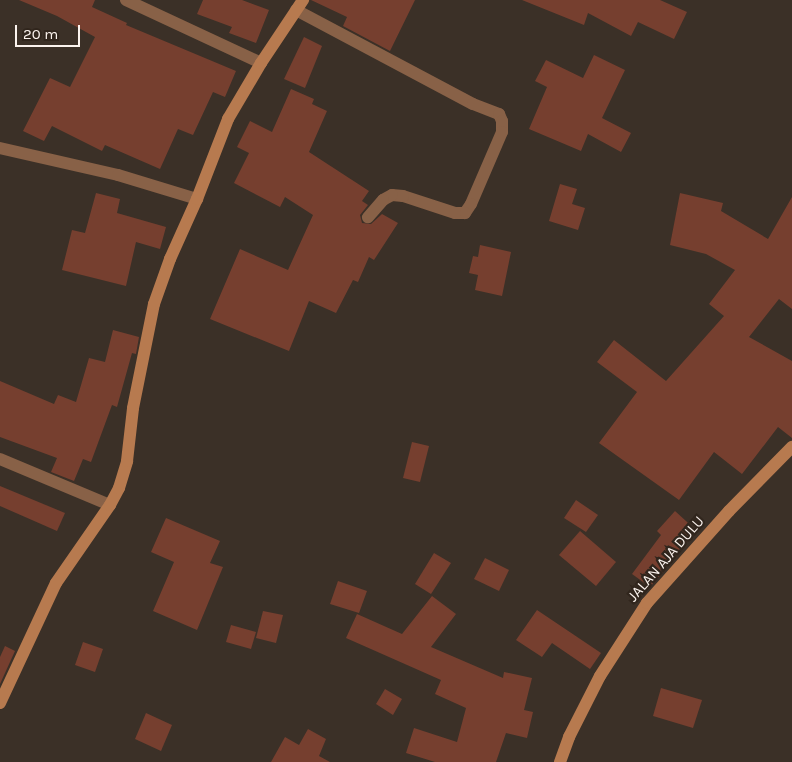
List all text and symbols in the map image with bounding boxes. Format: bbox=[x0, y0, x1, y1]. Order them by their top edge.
scale bar bbox=[18, 15, 82, 47]
text: 20 m bbox=[23, 25, 58, 43]
street label: JALAN AJA DULU bbox=[624, 513, 708, 605]

